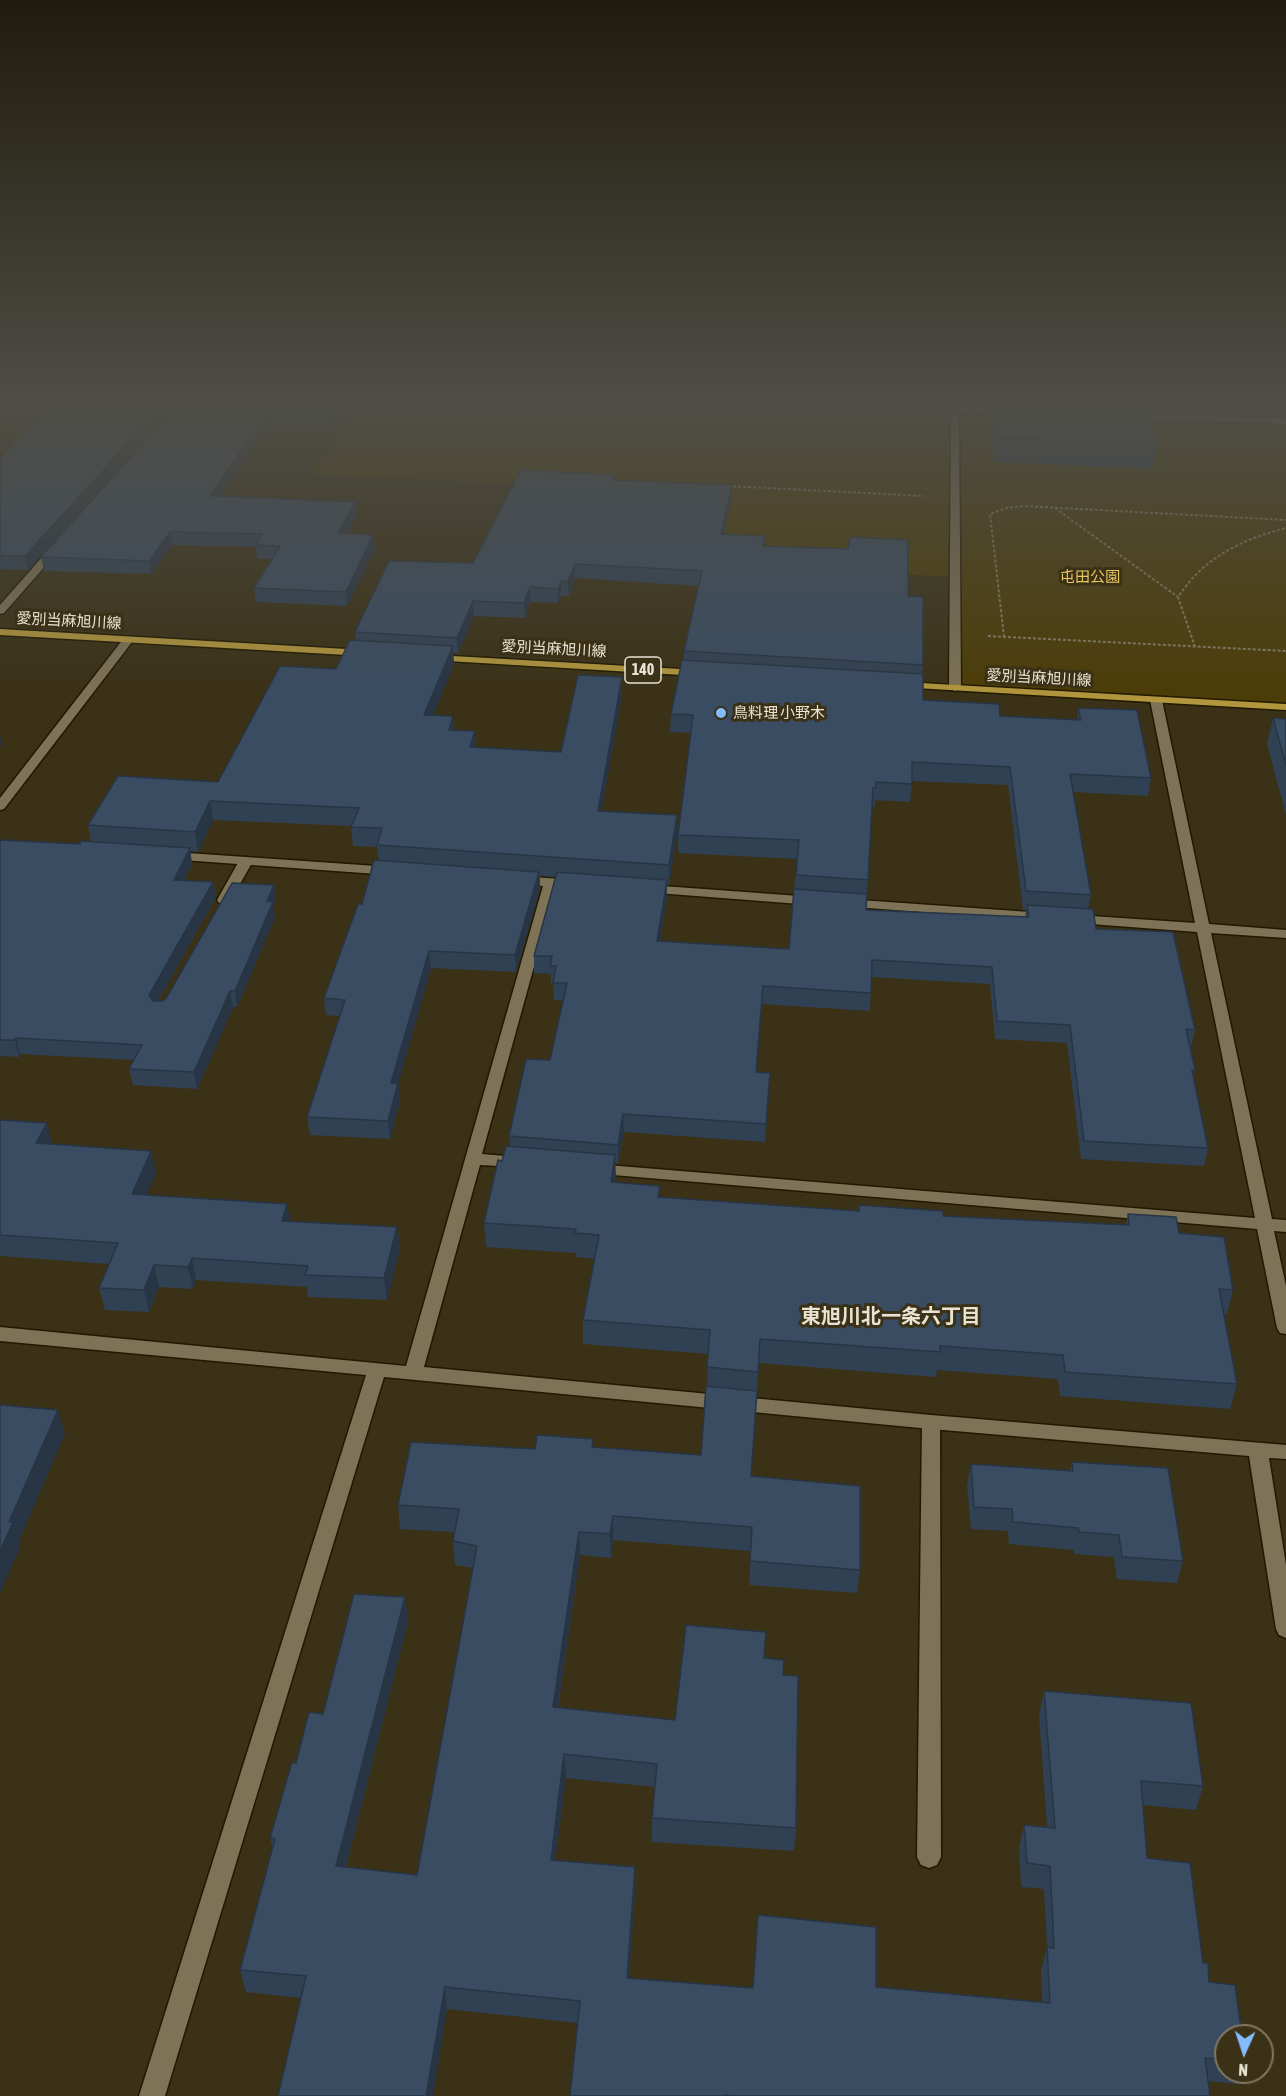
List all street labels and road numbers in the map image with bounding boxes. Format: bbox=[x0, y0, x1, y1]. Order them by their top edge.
street label: 愛別当麻旭川線 bbox=[16, 609, 122, 633]
street label: 愛別当麻旭川線 bbox=[501, 637, 607, 661]
road number: 140 bbox=[625, 657, 661, 683]
street label: 愛別当麻旭川線 bbox=[986, 666, 1092, 690]

